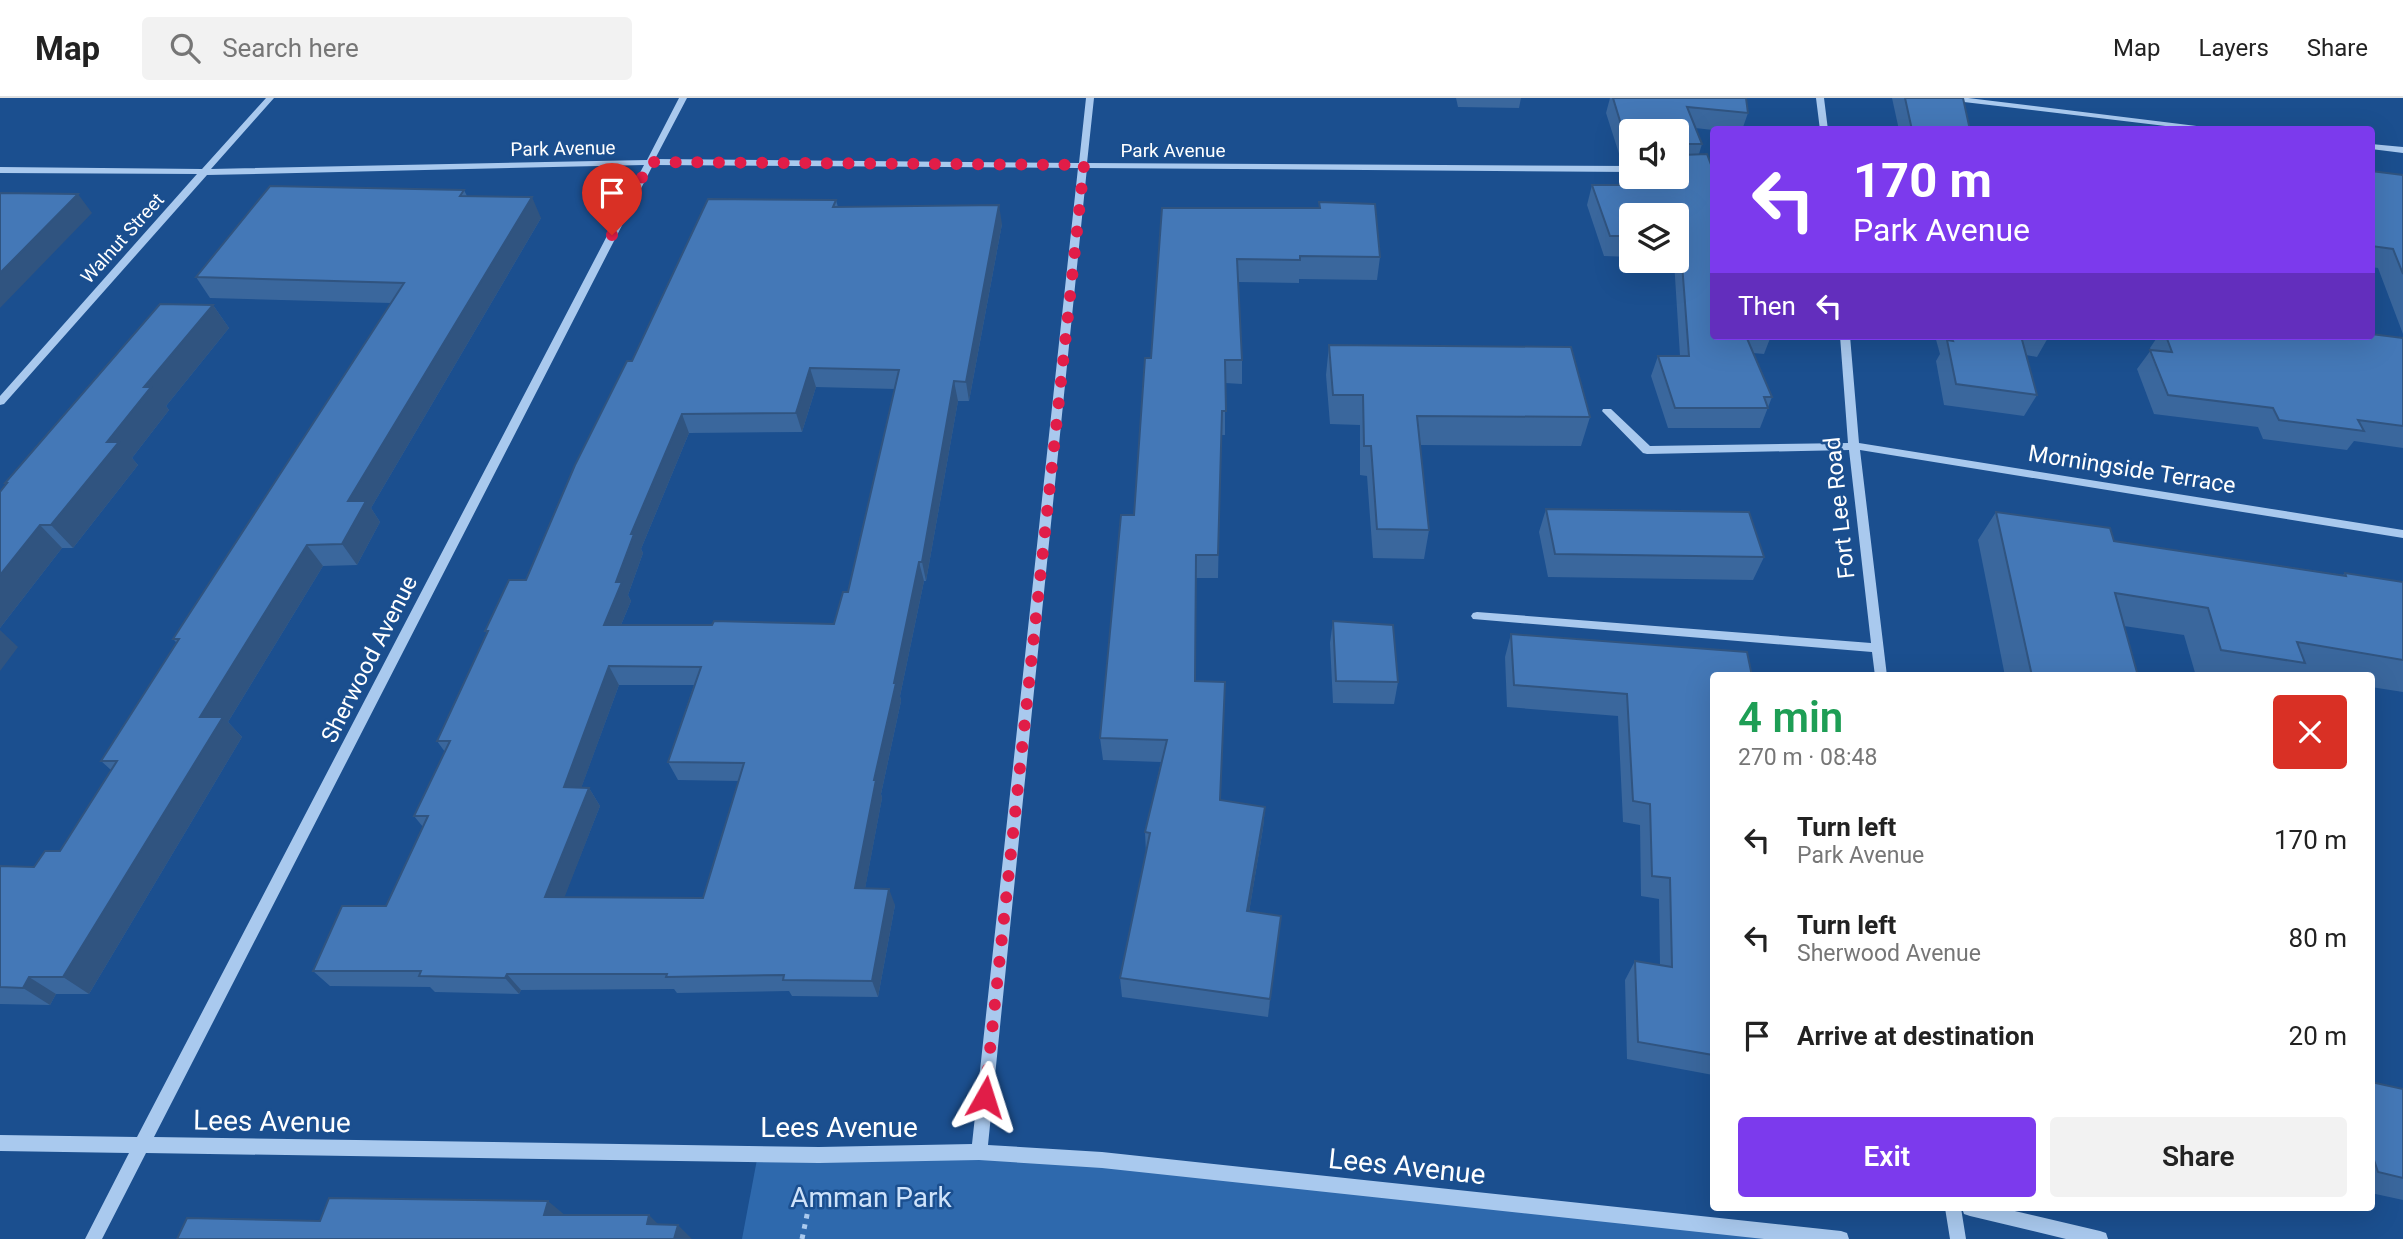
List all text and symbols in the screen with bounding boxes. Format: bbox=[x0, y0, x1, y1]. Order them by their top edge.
search box bbox=[142, 17, 632, 80]
text: Map bbox=[35, 29, 100, 68]
icon: search bbox=[166, 29, 204, 67]
text: Search here bbox=[222, 33, 359, 63]
text: Map bbox=[2113, 34, 2161, 62]
text: Layers bbox=[2199, 34, 2269, 62]
text: Share bbox=[2307, 34, 2368, 62]
map controls bbox=[1619, 119, 1689, 273]
button: sound bbox=[1619, 119, 1689, 189]
street label: Park Avenue bbox=[510, 136, 616, 161]
street label: Park Avenue bbox=[1120, 139, 1226, 162]
text: 170 m bbox=[1853, 152, 1992, 209]
icon: left bbox=[1738, 154, 1829, 245]
pin bbox=[582, 163, 642, 235]
icon: arrive bbox=[593, 174, 631, 212]
street label: Walnut Street bbox=[76, 188, 169, 288]
button: layers bbox=[1619, 203, 1689, 273]
text: Park Avenue bbox=[1853, 211, 2030, 249]
icon: left bbox=[1810, 287, 1848, 325]
text: Then bbox=[1738, 291, 1796, 321]
street label: Fort Lee Road bbox=[1819, 436, 1860, 580]
street label: Morningside Terrace bbox=[2026, 440, 2237, 499]
street label: Sherwood Avenue bbox=[316, 571, 423, 747]
text: 4 min bbox=[1738, 693, 1843, 742]
button: close bbox=[2273, 695, 2347, 769]
text: 270 m · 08:48 bbox=[1738, 744, 1877, 771]
text: Turn left bbox=[1797, 812, 1896, 842]
icon: left bbox=[1738, 821, 1776, 859]
text: 170 m bbox=[2274, 825, 2347, 855]
text: Park Avenue bbox=[1797, 842, 1924, 869]
text: Turn left bbox=[1797, 910, 1896, 940]
icon: left bbox=[1738, 919, 1776, 957]
text: 80 m bbox=[2289, 923, 2347, 953]
text: Sherwood Avenue bbox=[1797, 940, 1981, 967]
icon: arrive bbox=[1738, 1017, 1776, 1055]
text: Arrive at destination bbox=[1797, 1021, 2034, 1051]
text: 20 m bbox=[2289, 1021, 2347, 1051]
position arrow bbox=[948, 1060, 1022, 1134]
street label: Lees Avenue bbox=[193, 1104, 351, 1139]
street label: Lees Avenue bbox=[760, 1111, 918, 1144]
button: Exit bbox=[1738, 1117, 2036, 1197]
button: Share bbox=[2050, 1117, 2347, 1197]
street label: Lees Avenue bbox=[1327, 1142, 1487, 1191]
park label: Amman Park bbox=[790, 1181, 953, 1214]

